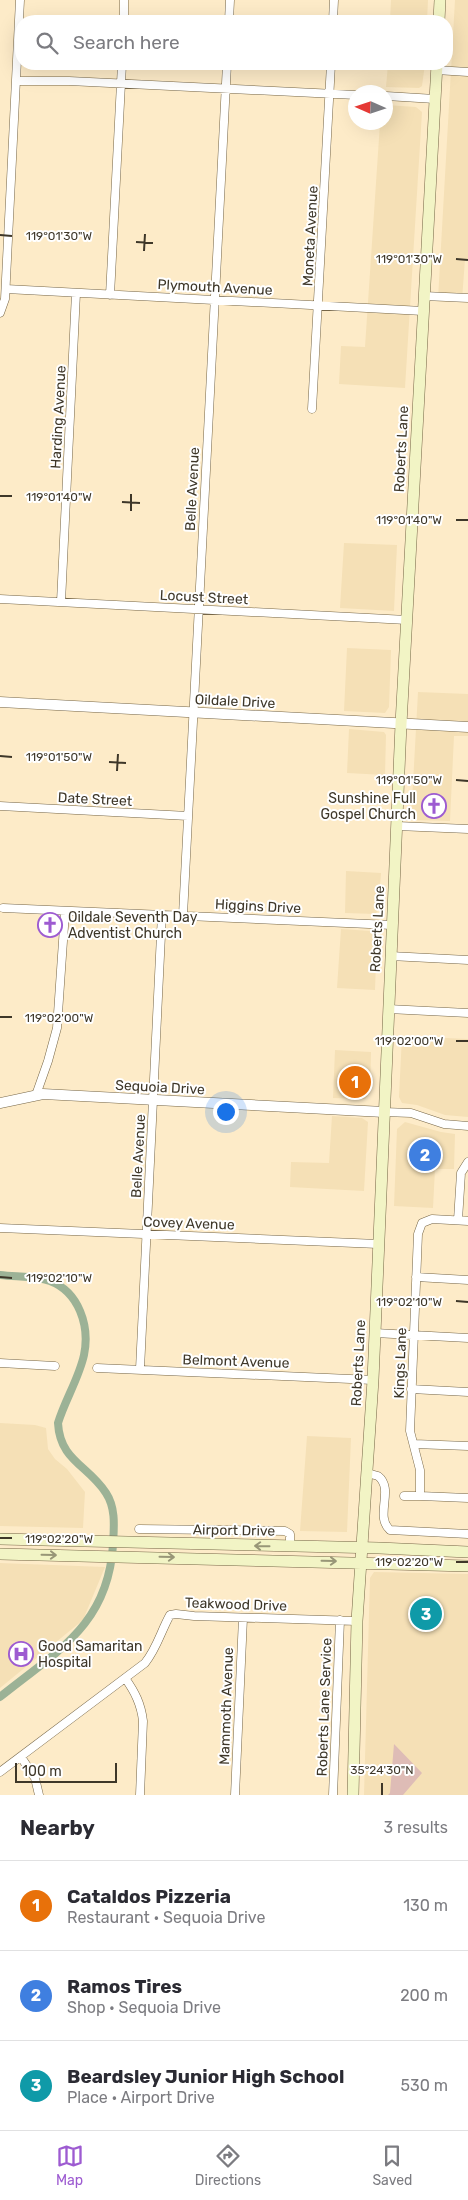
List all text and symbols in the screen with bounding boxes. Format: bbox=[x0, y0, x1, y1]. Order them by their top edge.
search box bbox=[15, 15, 453, 70]
icon: search bbox=[33, 29, 61, 57]
text: Search here bbox=[73, 31, 180, 54]
north arrow bbox=[348, 85, 393, 130]
street label: Moneta Avenue bbox=[299, 185, 322, 287]
text: 119°01'30"W bbox=[26, 229, 93, 243]
text: 119°01'30"W bbox=[376, 252, 443, 266]
street label: Plymouth Avenue bbox=[157, 276, 273, 299]
street label: Harding Avenue bbox=[47, 365, 70, 469]
street label: Roberts Lane bbox=[391, 405, 412, 493]
street label: Belle Avenue bbox=[182, 447, 203, 531]
text: 119°01'40"W bbox=[26, 490, 92, 504]
text: 119°01'40"W bbox=[376, 513, 442, 527]
street label: Locust Street bbox=[159, 587, 249, 608]
street label: Oildale Drive bbox=[194, 691, 276, 712]
text: 119°01'50"W bbox=[26, 750, 93, 764]
text: 119°01'50"W bbox=[376, 773, 443, 787]
street label: Date Street bbox=[57, 789, 133, 810]
place label: Sunshine Full Gospel Church bbox=[321, 790, 416, 823]
church icon: Sunshine Full Gospel Church bbox=[421, 793, 447, 819]
street label: Roberts Lane bbox=[367, 885, 388, 973]
street label: Higgins Drive bbox=[214, 896, 302, 917]
place label: Oildale Seventh Day Adventist Church bbox=[68, 909, 198, 942]
church icon: Oildale Seventh Day Adventist Church bbox=[37, 912, 63, 938]
text: 119°02'00"W bbox=[25, 1011, 94, 1025]
text: 119°02'00"W bbox=[375, 1034, 444, 1048]
pin: 1 bbox=[339, 1063, 371, 1101]
street label: Sequoia Drive bbox=[115, 1077, 205, 1098]
your location bbox=[213, 1099, 239, 1125]
street label: Belle Avenue bbox=[128, 1114, 149, 1198]
pin: 2 bbox=[409, 1136, 441, 1174]
street label: Covey Avenue bbox=[143, 1213, 235, 1234]
text: 119°02'10"W bbox=[26, 1271, 92, 1285]
text: 119°02'10"W bbox=[376, 1295, 442, 1309]
street label: Roberts Lane bbox=[348, 1319, 369, 1407]
street label: Kings Lane bbox=[391, 1327, 410, 1399]
street label: Belmont Avenue bbox=[182, 1351, 290, 1372]
street label: Airport Drive bbox=[193, 1521, 275, 1540]
text: 119°02'20"W bbox=[25, 1532, 93, 1546]
one-way arrow bbox=[254, 1541, 270, 1550]
one-way arrow bbox=[40, 1550, 56, 1559]
one-way arrow bbox=[158, 1552, 174, 1562]
text: 119°02'20"W bbox=[375, 1555, 443, 1569]
one-way arrow bbox=[320, 1556, 337, 1566]
street label: Teakwood Drive bbox=[185, 1594, 287, 1615]
pin: 3 bbox=[410, 1595, 442, 1633]
street label: Roberts Lane Service bbox=[314, 1637, 335, 1777]
place label: Good Samaritan Hospital bbox=[38, 1638, 142, 1671]
hospital icon: Good Samaritan Hospital bbox=[8, 1641, 34, 1667]
street label: Mammoth Avenue bbox=[216, 1647, 237, 1765]
scale bar bbox=[15, 1760, 118, 1783]
text: 100 m bbox=[22, 1763, 62, 1780]
text: 35°24'30"N bbox=[350, 1763, 414, 1777]
text: Nearby bbox=[20, 1815, 95, 1840]
text: 3 results bbox=[383, 1818, 448, 1837]
text: Cataldos Pizzeria bbox=[67, 1885, 231, 1908]
text: 1 bbox=[32, 1896, 40, 1915]
text: 130 m bbox=[403, 1896, 448, 1915]
text: Restaurant · Sequoia Drive bbox=[67, 1908, 265, 1927]
text: Ramos Tires bbox=[67, 1975, 182, 1998]
text: 2 bbox=[31, 1986, 41, 2005]
text: 200 m bbox=[400, 1986, 448, 2005]
text: Shop · Sequoia Drive bbox=[67, 1998, 221, 2017]
text: Beardsley Junior High School bbox=[67, 2065, 344, 2088]
text: 3 bbox=[31, 2076, 41, 2095]
text: 530 m bbox=[401, 2076, 448, 2095]
text: Place · Airport Drive bbox=[67, 2088, 215, 2107]
tab: Map bbox=[56, 2142, 84, 2189]
tab: Directions bbox=[195, 2142, 261, 2189]
tab: Saved bbox=[372, 2142, 412, 2189]

